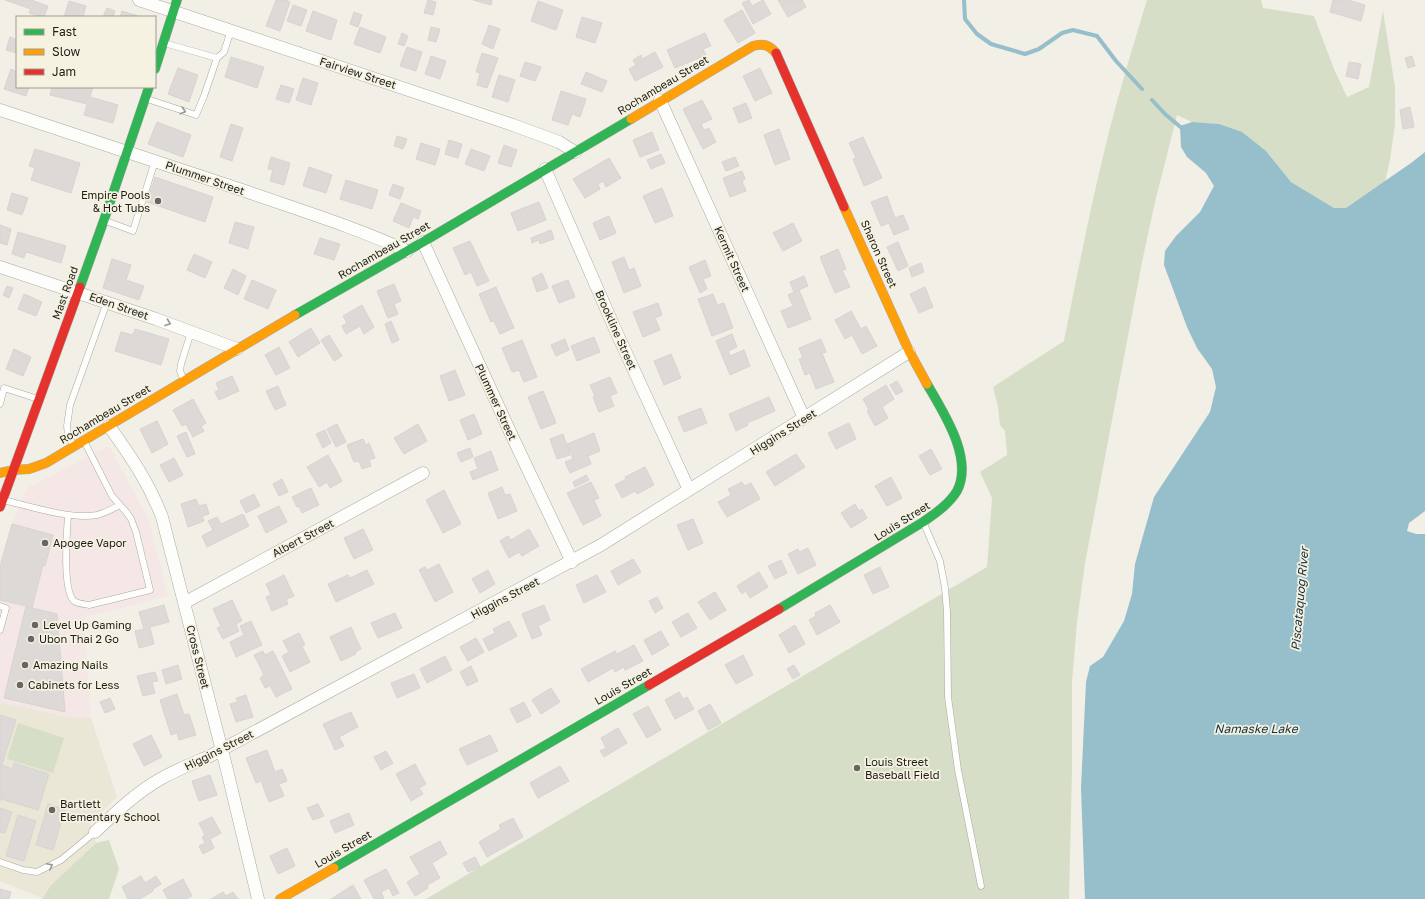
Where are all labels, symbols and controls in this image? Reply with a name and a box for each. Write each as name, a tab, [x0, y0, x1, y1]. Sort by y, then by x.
legend	[16, 16, 156, 88]
text: Fast	[52, 24, 77, 39]
text: Slow	[52, 44, 80, 59]
street label: Rochambeau Street	[615, 52, 711, 117]
street label: Fairview Street	[318, 54, 398, 91]
text: Jam	[52, 64, 76, 79]
one-way arrow	[179, 106, 186, 114]
street label: Plummer Street	[164, 158, 246, 197]
place label: Empire Pools & Hot Tubs	[81, 188, 150, 214]
marker: Empire Pools & Hot Tubs	[153, 196, 163, 206]
street label: Rochambeau Street	[335, 218, 432, 281]
street label: Sharon Street	[859, 218, 900, 290]
street label: Kermit Street	[712, 224, 753, 294]
street label: Mast Road	[49, 264, 80, 321]
street label: Brookline Street	[593, 288, 640, 372]
street label: Eden Street	[88, 289, 151, 322]
one-way arrow	[164, 318, 171, 327]
street label: Plummer Street	[473, 362, 520, 442]
street label: Rochambeau Street	[57, 381, 153, 446]
street label: Higgins Street	[747, 406, 818, 457]
street label: Louis Street	[871, 498, 932, 543]
street label: Albert Street	[270, 516, 336, 559]
place label: Apogee Vapor	[53, 536, 127, 549]
marker: Apogee Vapor	[40, 538, 50, 548]
water label: Piscataquog River	[1288, 544, 1312, 651]
street label: Higgins Street	[468, 574, 541, 621]
place label: Level Up Gaming	[43, 618, 132, 631]
marker: Level Up Gaming	[30, 620, 40, 630]
street label: Cross Street	[184, 624, 213, 690]
place label: Ubon Thai 2 Go	[39, 632, 119, 645]
marker: Ubon Thai 2 Go	[26, 634, 36, 644]
place label: Amazing Nails	[33, 658, 108, 671]
marker: Amazing Nails	[20, 660, 30, 670]
street label: Louis Street	[592, 664, 654, 707]
place label: Cabinets for Less	[28, 678, 119, 691]
marker: Cabinets for Less	[15, 680, 25, 690]
water label: Namaske Lake	[1214, 721, 1299, 736]
street label: Higgins Street	[182, 727, 255, 773]
place label: Louis Street Baseball Field	[865, 755, 940, 781]
marker: Louis Street Baseball Field	[852, 763, 862, 773]
place label: Bartlett Elementary School	[60, 797, 160, 823]
marker: Bartlett Elementary School	[47, 805, 57, 815]
street label: Louis Street	[312, 827, 374, 870]
one-way arrow	[46, 863, 53, 871]

